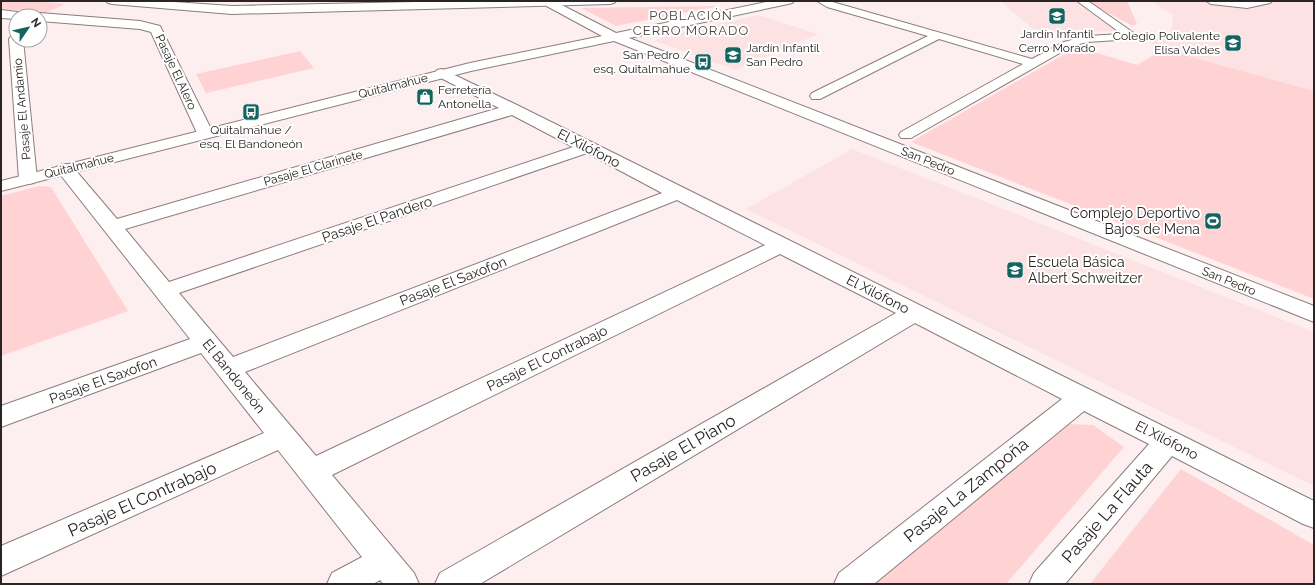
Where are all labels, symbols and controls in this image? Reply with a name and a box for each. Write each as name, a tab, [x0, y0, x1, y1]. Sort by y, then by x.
school or university icon: Jardín Infantil Cerro Morado	[1047, 6, 1067, 26]
north arrow	[8, 8, 48, 48]
district label: POBLACIÓN CERRO MORADO	[633, 8, 749, 38]
text: N	[28, 16, 44, 30]
place label: Jardín Infantil Cerro Morado	[1019, 27, 1095, 55]
place label: Colegio Polivalente Elisa Valdes	[1113, 29, 1220, 57]
street label: Pasaje El Alero	[152, 32, 200, 112]
school or university icon: Colegio Polivalente Elisa Valdes	[1223, 33, 1243, 53]
place label: Jardín Infantil San Pedro	[746, 41, 820, 69]
school or university icon: Jardín Infantil San Pedro	[723, 45, 743, 65]
place label: San Pedro / esq. Quitalmahue	[593, 48, 690, 76]
bus stop icon: San Pedro / esq. Quitalmahue	[693, 52, 713, 72]
street label: Pasaje El Andamio	[11, 58, 33, 160]
street label: Quitalmahue	[357, 71, 429, 101]
place label: Ferretería Antonella	[438, 83, 491, 111]
shop icon: Ferretería Antonella	[415, 87, 435, 107]
bus stop icon: Quitalmahue / esq. El Bandoneón	[241, 102, 261, 122]
place label: Quitalmahue / esq. El Bandoneón	[199, 123, 303, 151]
street label: El Xilófono	[555, 125, 623, 171]
street label: San Pedro	[899, 144, 957, 178]
street label: Pasaje El Clarinete	[262, 147, 364, 189]
street label: Quitalmahue	[43, 151, 115, 181]
street label: Pasaje El Pandero	[320, 193, 434, 245]
place label: Complejo Deportivo Bajos de Mena	[1070, 205, 1200, 237]
sports icon: Complejo Deportivo Bajos de Mena	[1203, 211, 1223, 231]
street label: Pasaje El Saxofon	[397, 253, 509, 309]
place label: Escuela Básica Albert Schweitzer	[1028, 254, 1143, 286]
school or university icon: Escuela Básica Albert Schweitzer	[1005, 260, 1025, 280]
street label: San Pedro	[1200, 264, 1258, 298]
street label: El Xilófono	[844, 271, 912, 317]
street label: Pasaje El Contrabajo	[484, 322, 610, 394]
street label: El Bandoneón	[199, 336, 269, 416]
street label: Pasaje El Saxofon	[47, 353, 159, 407]
street label: Pasaje El Piano	[627, 410, 739, 486]
street label: El Xilófono	[1133, 417, 1201, 463]
street label: Pasaje La Zampoña	[900, 434, 1032, 546]
street label: Pasaje El Contrabajo	[65, 457, 219, 541]
street label: Pasaje La Flauta	[1058, 457, 1156, 567]

